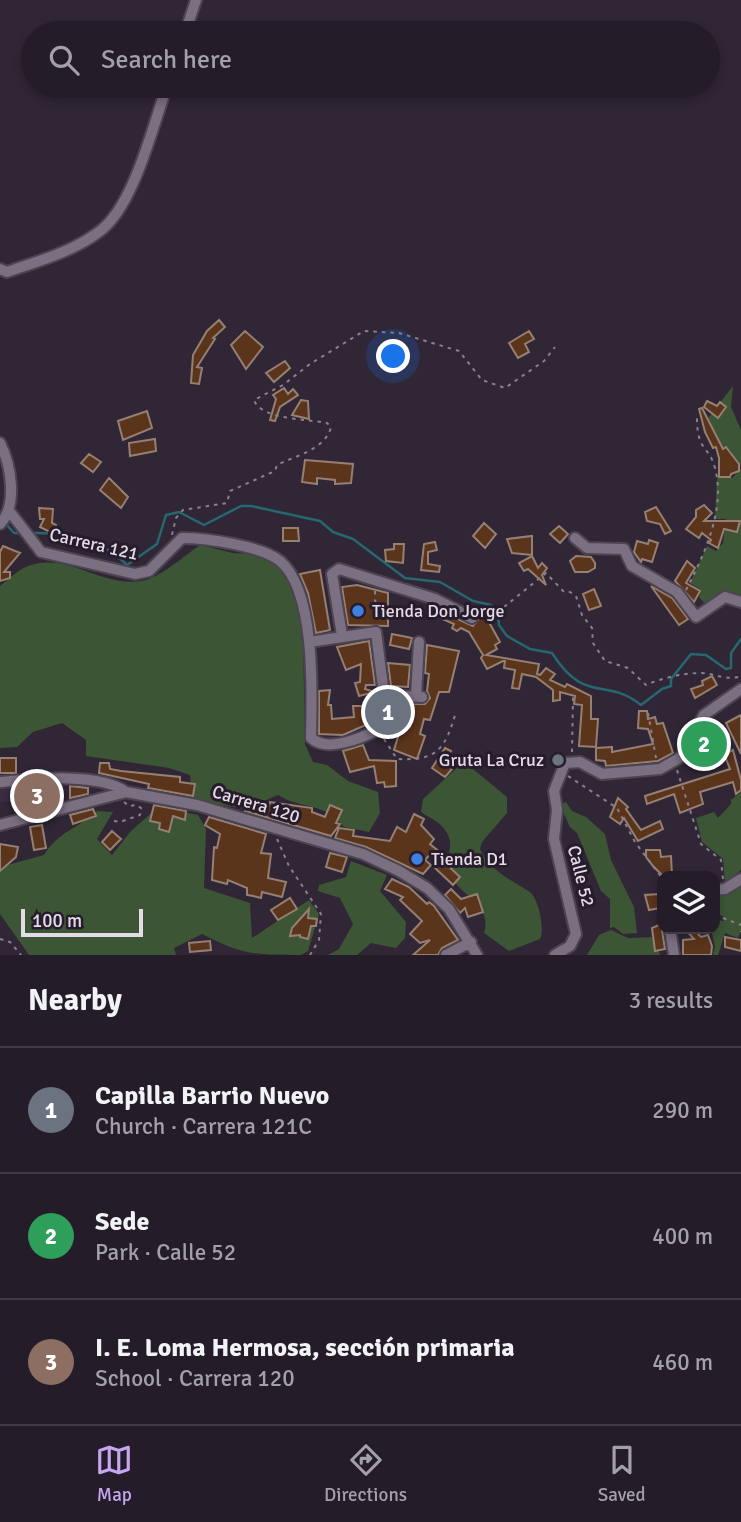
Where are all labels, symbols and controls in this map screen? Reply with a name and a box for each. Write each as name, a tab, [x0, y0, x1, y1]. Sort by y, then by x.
search box	[21, 21, 720, 98]
icon: search	[45, 41, 83, 79]
text: Search here	[101, 44, 232, 76]
your location	[376, 339, 410, 373]
street label: Carrera 121	[47, 523, 141, 565]
place label: Tienda Don Jorge	[372, 600, 504, 622]
marker: Tienda Don Jorge	[350, 603, 366, 619]
pin: 1	[365, 686, 411, 738]
pin: 2	[681, 718, 727, 770]
place label: Gruta La Cruz	[439, 749, 544, 771]
marker: Gruta La Cruz	[550, 752, 566, 768]
pin: 3	[14, 770, 60, 822]
street label: Carrera 120	[209, 780, 303, 828]
street label: Calle 52	[563, 843, 599, 909]
place label: Tienda D1	[431, 848, 508, 870]
marker: Tienda D1	[409, 851, 425, 867]
map controls	[657, 871, 720, 934]
button: layers	[657, 871, 720, 934]
scale bar	[21, 906, 144, 938]
text: 100 m	[32, 909, 82, 933]
text: Nearby	[28, 982, 122, 1019]
text: 3 results	[629, 986, 713, 1015]
text: Capilla Barrio Nuevo	[95, 1080, 329, 1112]
text: 1	[45, 1096, 57, 1125]
text: 290 m	[652, 1096, 713, 1125]
text: Church · Carrera 121C	[95, 1112, 312, 1141]
text: Sede	[95, 1206, 149, 1238]
text: 2	[45, 1222, 57, 1251]
text: 400 m	[652, 1222, 713, 1251]
text: Park · Calle 52	[95, 1238, 236, 1267]
text: I. E. Loma Hermosa, sección primaria	[95, 1332, 515, 1364]
text: 3	[45, 1348, 57, 1377]
text: 460 m	[652, 1348, 713, 1377]
text: School · Carrera 120	[95, 1364, 295, 1393]
tab: Map	[95, 1441, 133, 1507]
tab: Directions	[324, 1441, 407, 1507]
tab: Saved	[598, 1441, 646, 1507]

